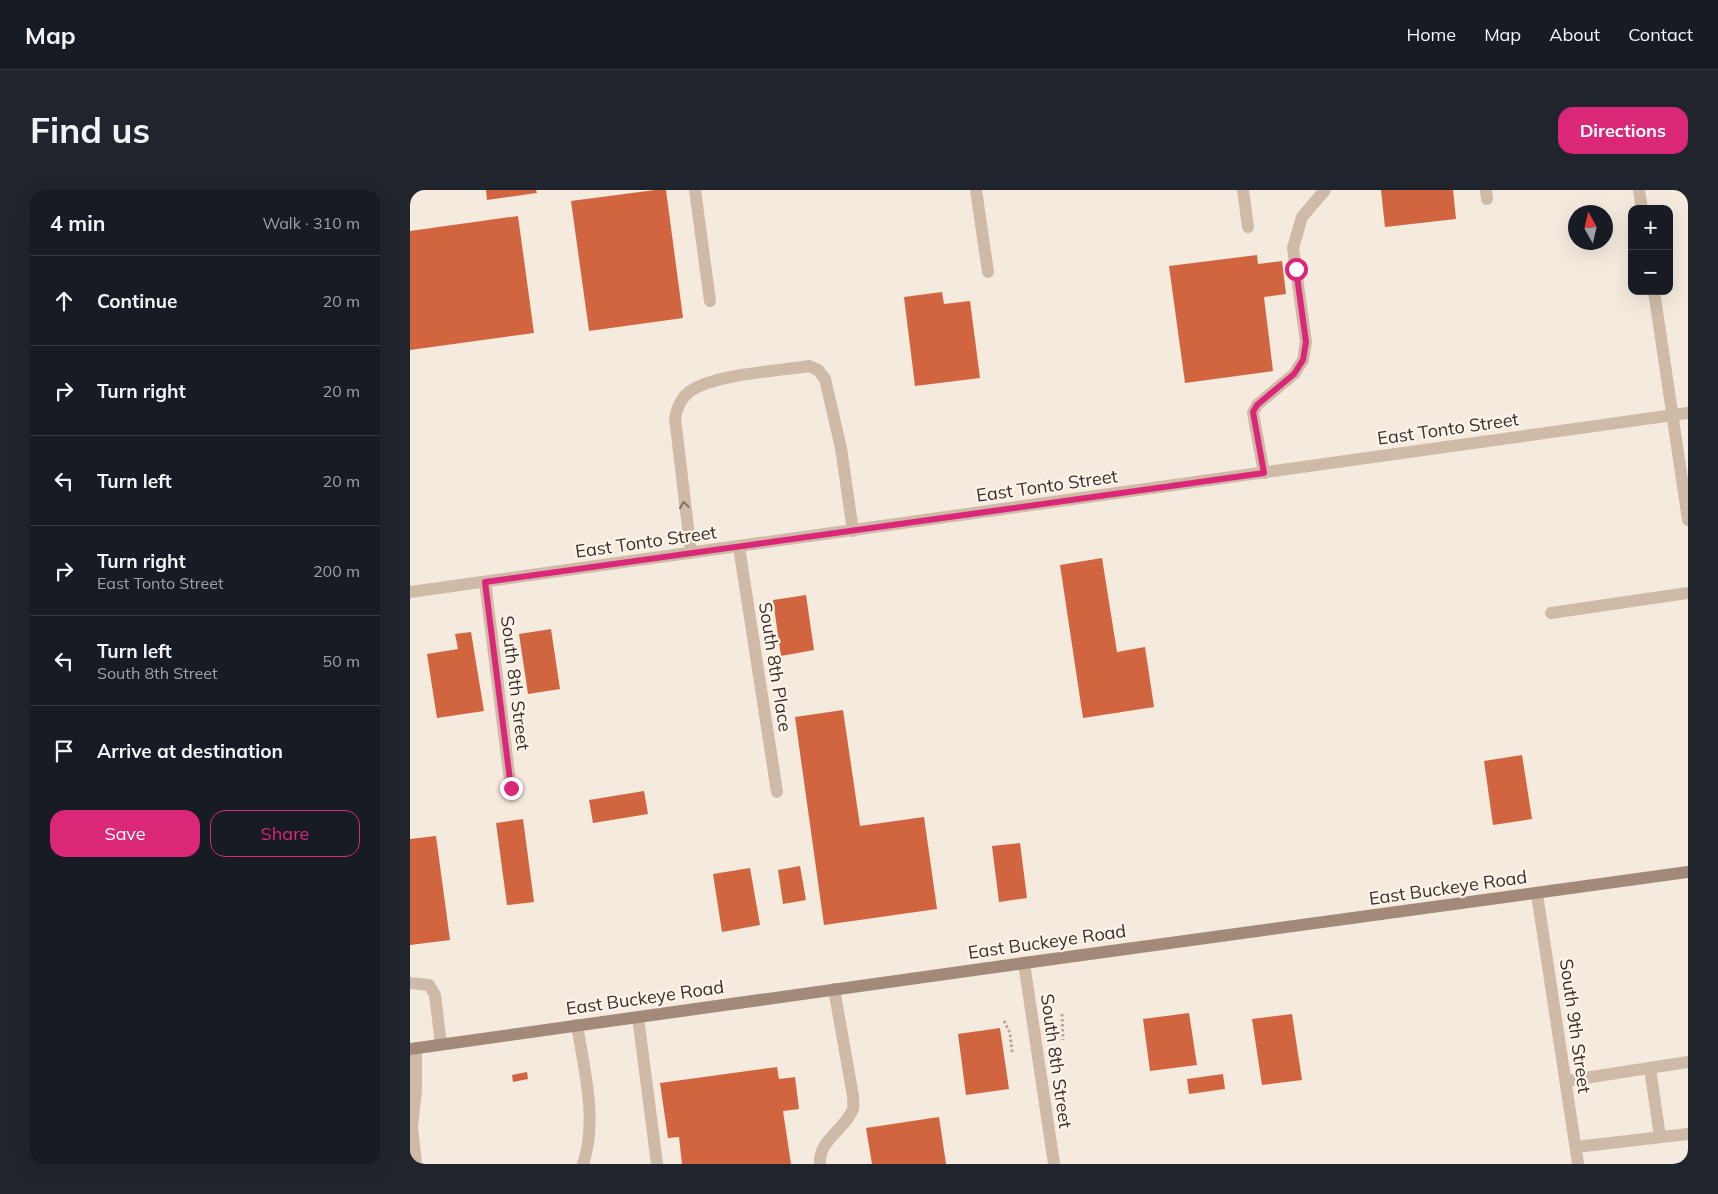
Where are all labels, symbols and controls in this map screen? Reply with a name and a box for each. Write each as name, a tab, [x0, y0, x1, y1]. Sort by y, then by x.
text: Map	[25, 20, 76, 50]
text: Home	[1406, 23, 1456, 46]
text: Map	[1484, 23, 1521, 46]
text: About	[1549, 23, 1600, 46]
text: Contact	[1628, 23, 1693, 46]
button: Directions	[1558, 107, 1688, 154]
text: Find us	[30, 108, 150, 152]
north arrow	[1568, 205, 1613, 250]
map controls	[1628, 205, 1673, 295]
button: +	[1628, 205, 1673, 250]
text: 4 min	[50, 210, 105, 236]
text: Walk · 310 m	[262, 213, 360, 233]
button: −	[1628, 250, 1673, 295]
route start	[1285, 258, 1308, 281]
icon: ahead	[50, 287, 78, 315]
text: Continue	[97, 289, 177, 313]
text: 20 m	[323, 291, 360, 311]
icon: right	[50, 377, 78, 405]
text: Turn right	[97, 379, 186, 403]
text: 20 m	[323, 381, 360, 401]
street label: East Tonto Street	[1376, 407, 1520, 450]
street label: East Tonto Street	[975, 464, 1119, 507]
icon: left	[50, 467, 78, 495]
text: Turn left	[97, 469, 172, 493]
text: 20 m	[323, 471, 360, 491]
one-way arrow	[679, 501, 690, 509]
street label: East Tonto Street	[574, 520, 718, 563]
text: Turn right	[97, 549, 186, 573]
icon: right	[50, 557, 78, 585]
text: 200 m	[313, 561, 360, 581]
text: East Tonto Street	[97, 573, 224, 593]
street label: South 8th Place	[754, 600, 797, 733]
street label: South 8th Street	[496, 614, 535, 752]
text: Turn left	[97, 639, 172, 663]
icon: left	[50, 647, 78, 675]
text: 50 m	[323, 651, 360, 671]
text: South 8th Street	[97, 663, 218, 683]
icon: arrive	[50, 737, 78, 765]
text: Arrive at destination	[97, 739, 283, 763]
route end	[500, 777, 523, 800]
button: Save	[50, 810, 200, 857]
button: Share	[210, 810, 360, 857]
street label: East Buckeye Road	[1367, 865, 1528, 910]
street label: East Buckeye Road	[966, 919, 1127, 964]
street label: South 9th Street	[1555, 957, 1596, 1095]
street label: East Buckeye Road	[564, 975, 725, 1020]
street label: South 8th Street	[1036, 992, 1077, 1130]

